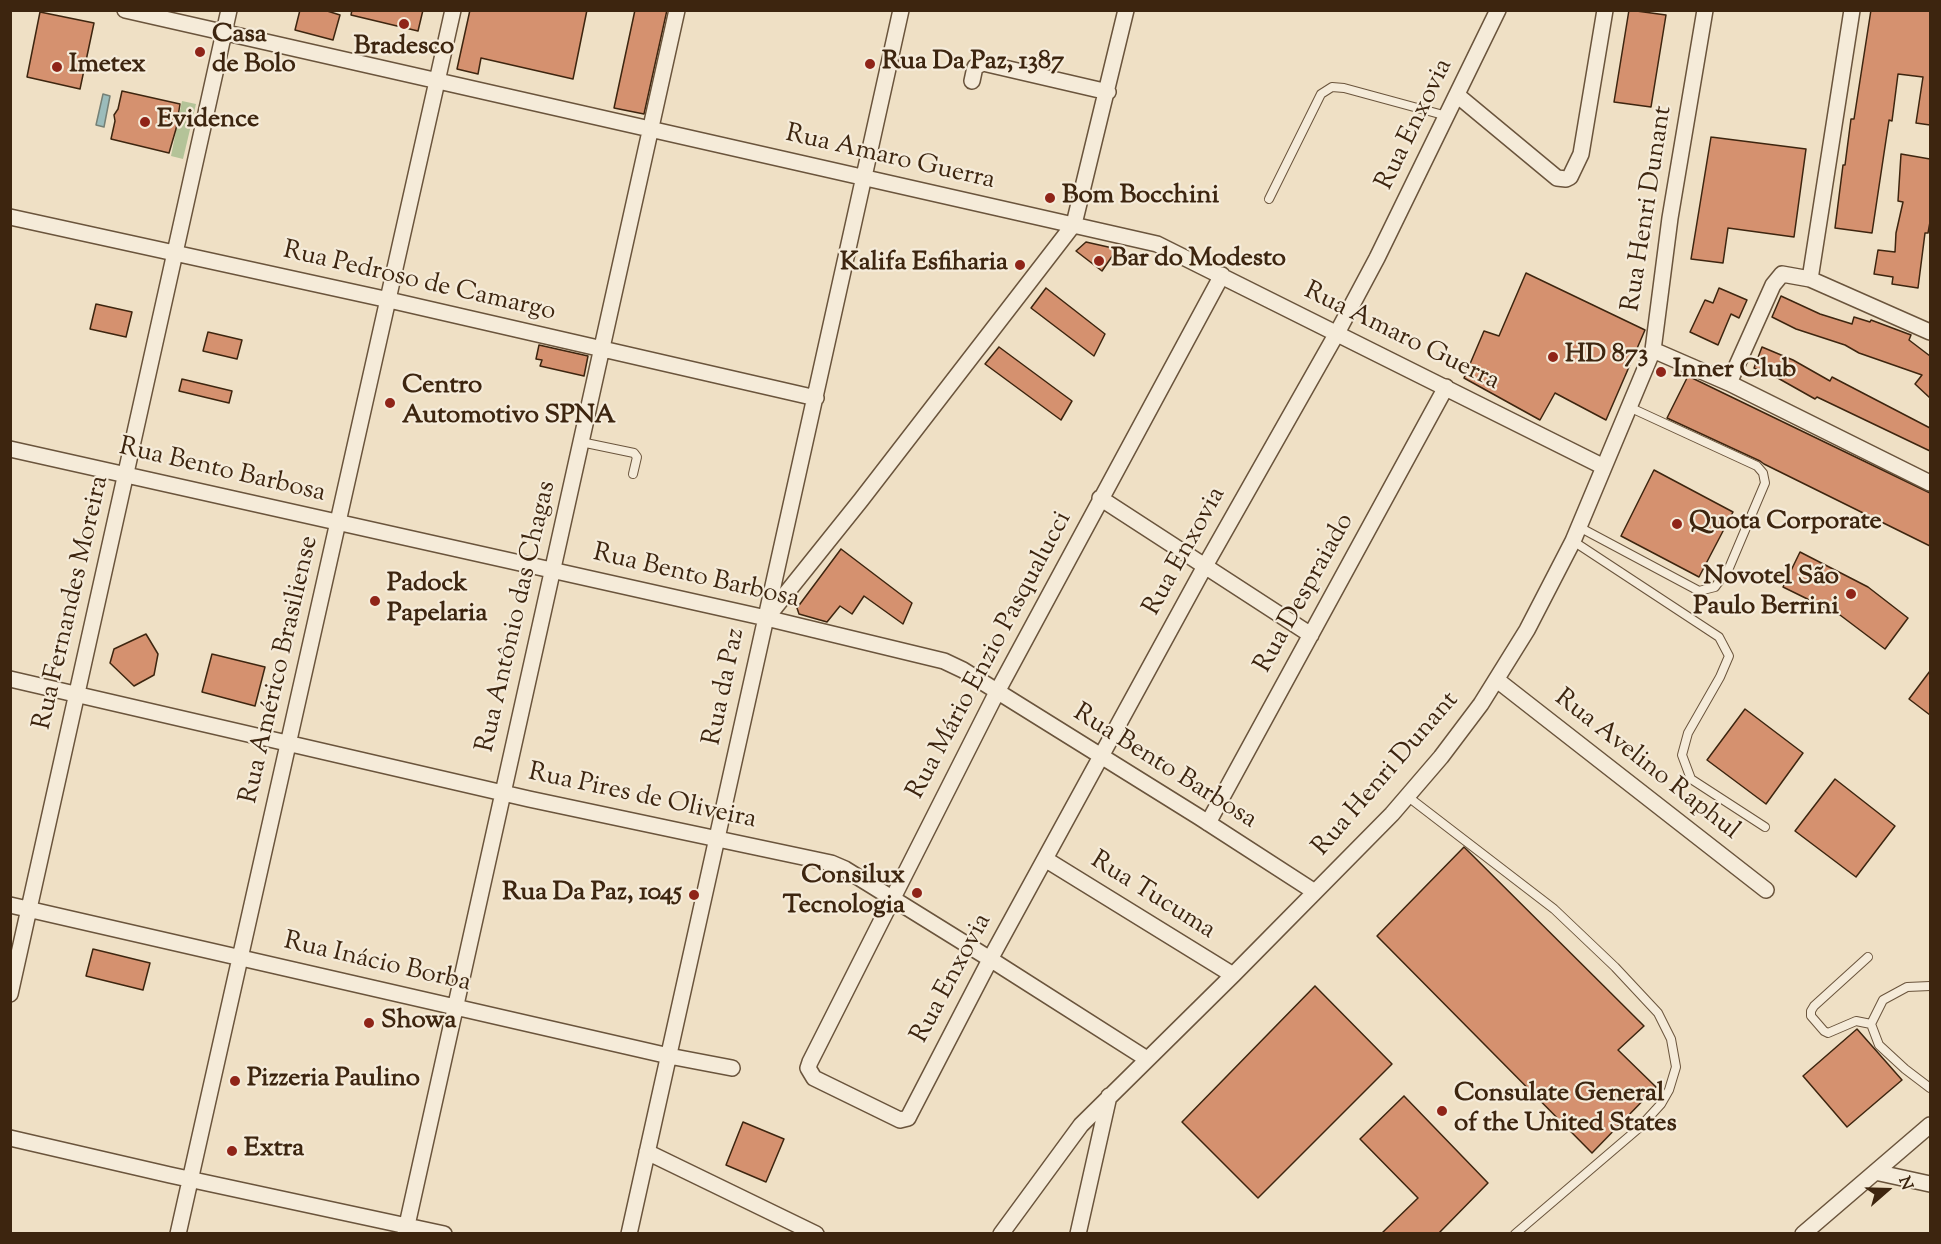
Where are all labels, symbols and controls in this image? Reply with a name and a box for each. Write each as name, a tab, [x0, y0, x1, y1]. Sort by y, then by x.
marker: Bradesco	[397, 17, 411, 31]
place label: Casa de Bolo	[212, 21, 296, 82]
place label: Bradesco	[354, 33, 454, 65]
marker: Casa de Bolo	[193, 45, 207, 59]
place label: Rua Da Paz, 1387	[882, 48, 1064, 80]
place label: Imetex	[69, 51, 146, 83]
street label: Rua Enxovia	[1371, 54, 1461, 196]
marker: Rua Da Paz, 1387	[863, 57, 877, 71]
marker: Imetex	[50, 60, 64, 74]
street label: Rua Henri Dunant	[1617, 104, 1681, 314]
place label: Evidence	[157, 106, 259, 138]
marker: Evidence	[138, 115, 152, 129]
street label: Rua Amaro Guerra	[782, 120, 998, 198]
place label: Bom Bocchini	[1062, 182, 1219, 214]
marker: Bom Bocchini	[1043, 191, 1057, 205]
street label: Rua Pedroso de Camargo	[280, 236, 558, 330]
place label: Bar do Modesto	[1111, 245, 1286, 277]
place label: Kalifa Esfiharia	[840, 249, 1008, 281]
marker: Bar do Modesto	[1092, 254, 1106, 268]
marker: Kalifa Esfiharia	[1013, 258, 1027, 272]
street label: Rua Amaro Guerra	[1298, 277, 1504, 399]
place label: HD 873	[1565, 341, 1648, 373]
marker: HD 873	[1546, 350, 1560, 364]
place label: Inner Club	[1673, 356, 1796, 388]
marker: Inner Club	[1654, 365, 1668, 379]
place label: Centro Automotivo SPNA	[402, 372, 616, 434]
marker: Centro Automotivo SPNA	[383, 396, 397, 410]
street label: Rua Bento Barbosa	[116, 433, 328, 511]
street label: Rua Fernandes Moreira	[29, 473, 117, 733]
street label: Rua Antônio das Chagas	[472, 478, 564, 756]
street label: Rua Enxovia	[1138, 482, 1234, 622]
street label: Rua Mário Enzio Pasqualucci	[902, 507, 1080, 805]
place label: Quota Corporate	[1689, 508, 1882, 540]
street label: Rua Despraiado	[1249, 509, 1363, 679]
marker: Quota Corporate	[1670, 517, 1684, 531]
street label: Rua Américo Brasiliense	[235, 533, 327, 807]
street label: Rua Bento Barbosa	[590, 539, 802, 617]
place label: Novotel São Paulo Berrini	[1693, 563, 1839, 624]
place label: Padock Papelaria	[387, 570, 487, 632]
marker: Novotel São Paulo Berrini	[1844, 587, 1858, 601]
marker: Padock Papelaria	[368, 594, 382, 608]
street label: Rua da Paz	[698, 626, 754, 748]
street label: Rua Avelino Raphul	[1547, 684, 1745, 848]
street label: Rua Henri Dunant	[1307, 686, 1467, 864]
street label: Rua Bento Barbosa	[1066, 699, 1262, 837]
street label: Rua Pires de Oliveira	[525, 759, 759, 837]
street label: Rua Tucuma	[1084, 846, 1220, 948]
place label: Consilux Tecnologia	[783, 862, 905, 924]
place label: Rua Da Paz, 1045	[502, 879, 682, 911]
marker: Consilux Tecnologia	[910, 886, 924, 900]
marker: Rua Da Paz, 1045	[687, 888, 701, 902]
street label: Rua Enxovia	[906, 909, 1000, 1049]
street label: Rua Inácio Borba	[280, 927, 474, 1001]
place label: Showa	[381, 1007, 456, 1039]
marker: Showa	[362, 1016, 376, 1030]
place label: Pizzeria Paulino	[247, 1065, 420, 1097]
marker: Pizzeria Paulino	[228, 1074, 242, 1088]
place label: Consulate General of the United States	[1454, 1080, 1677, 1142]
marker: Consulate General of the United States	[1435, 1104, 1449, 1118]
place label: Extra	[244, 1135, 304, 1167]
marker: Extra	[225, 1144, 239, 1158]
north arrow	[1857, 1160, 1917, 1220]
text: N	[1891, 1174, 1917, 1194]

